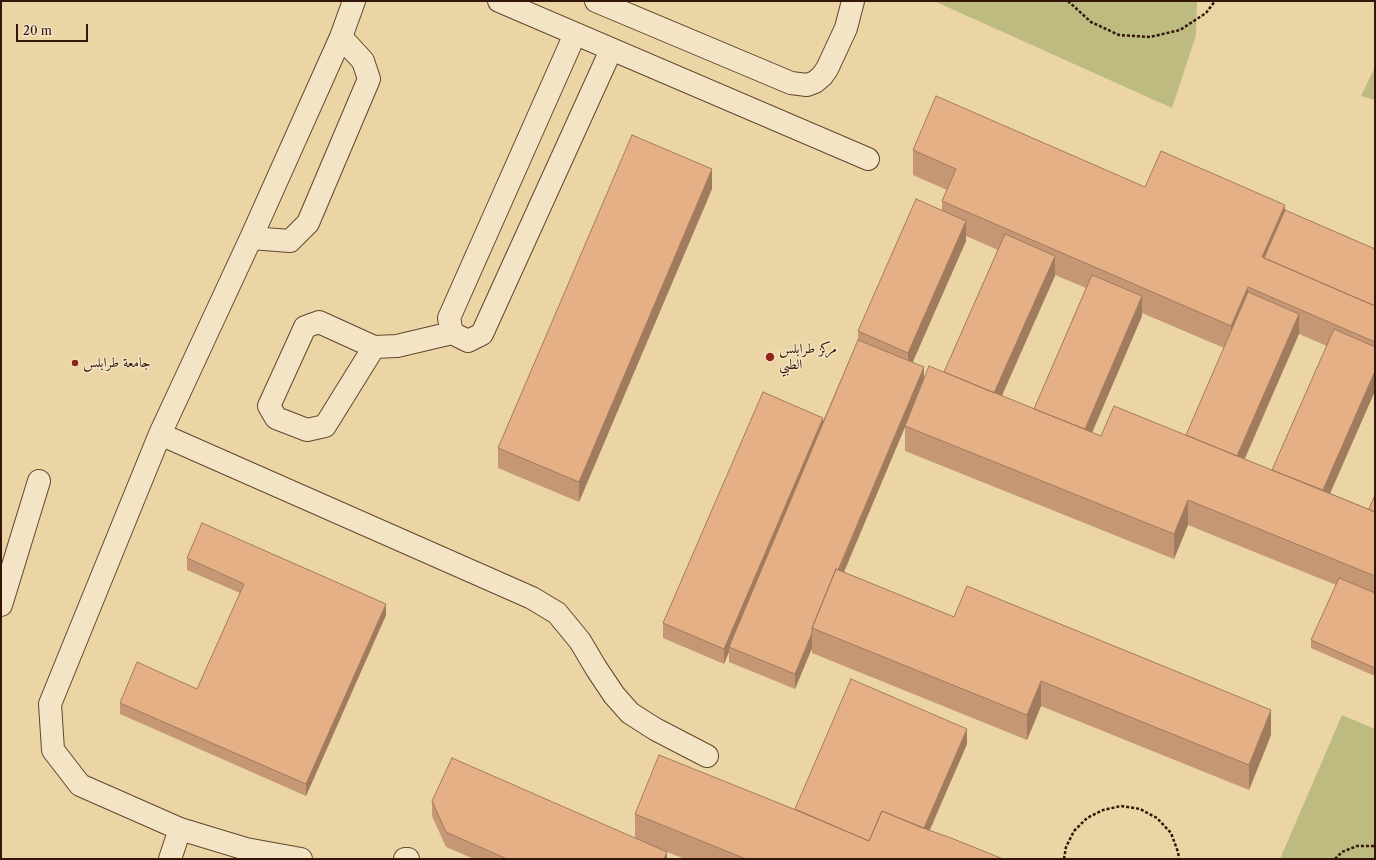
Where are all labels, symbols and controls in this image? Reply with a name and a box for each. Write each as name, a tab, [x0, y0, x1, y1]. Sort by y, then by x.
scale bar	[18, 16, 90, 42]
text: 20 m	[23, 23, 52, 38]
place label: مركز طرابلس الطبي	[779, 341, 837, 374]
marker: مركز طرابلس الطبي	[764, 351, 776, 363]
place label: جامعة طرابلس	[83, 355, 151, 371]
marker: جامعة طرابلس	[70, 358, 80, 368]

